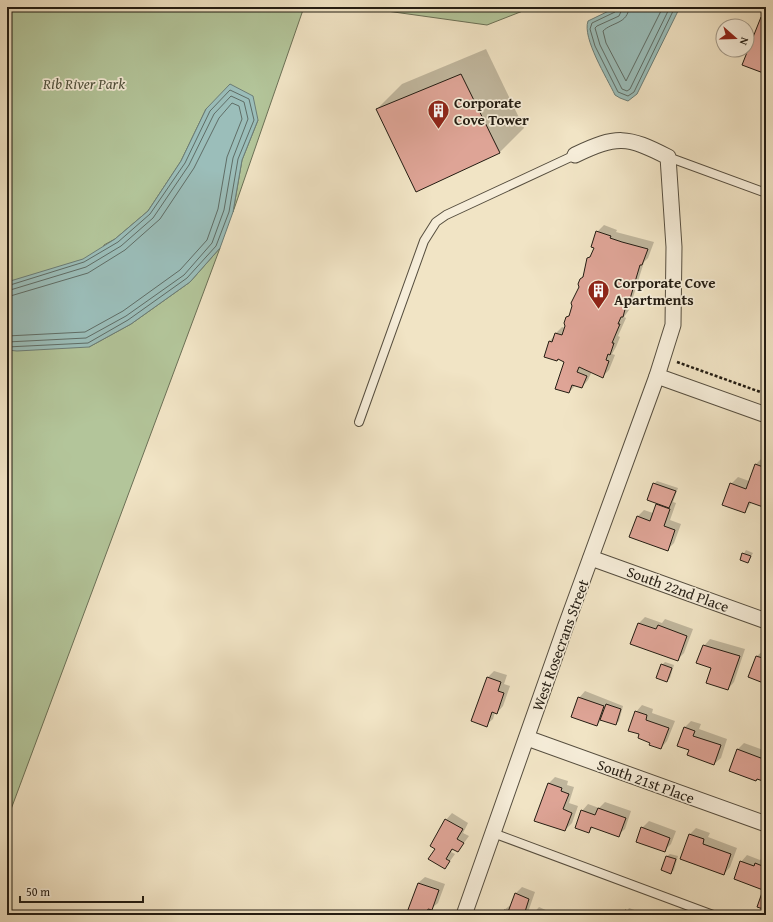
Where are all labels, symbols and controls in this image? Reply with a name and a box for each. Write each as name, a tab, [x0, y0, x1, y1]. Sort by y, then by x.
north arrow	[715, 18, 755, 58]
text: N	[735, 35, 753, 48]
park label: Rib River Park	[42, 73, 125, 94]
place label: Corporate Cove Tower	[454, 92, 529, 130]
building icon: Corporate Cove Tower	[425, 98, 451, 131]
place label: Corporate Cove Apartments	[614, 272, 716, 310]
building icon: Corporate Cove Apartments	[585, 278, 611, 311]
street label: South 22nd Place	[624, 561, 732, 617]
street label: West Rosecrans Street	[526, 576, 594, 714]
street label: South 21st Place	[594, 754, 698, 808]
scale bar	[20, 878, 143, 904]
text: 50 m	[26, 883, 50, 900]

